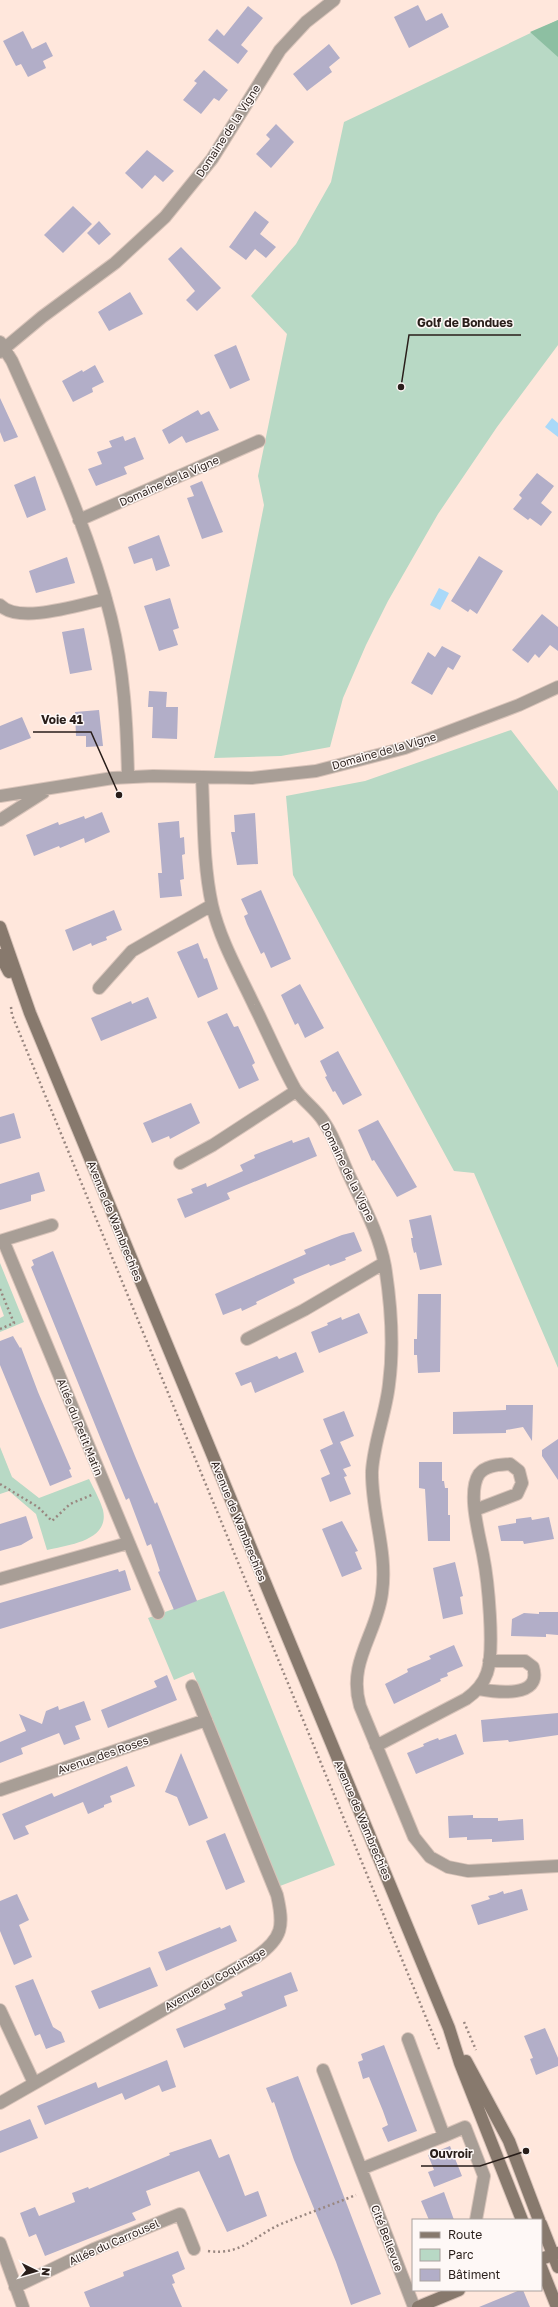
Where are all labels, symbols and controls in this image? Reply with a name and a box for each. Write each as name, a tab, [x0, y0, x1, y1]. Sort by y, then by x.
street label: Domaine de la Vigne	[193, 82, 262, 179]
callout: Golf de Bondues	[409, 311, 521, 335]
text: Golf de Bondues	[417, 315, 513, 330]
street label: Domaine de la Vigne	[117, 453, 221, 508]
callout: Voie 41	[33, 708, 91, 732]
text: Voie 41	[41, 712, 83, 727]
street label: Domaine de la Vigne	[330, 729, 437, 772]
street label: Domaine de la Vigne	[319, 1121, 378, 1223]
street label: Avenue de Wambrechies	[85, 1159, 146, 1283]
street label: Allée du Petit Matin	[55, 1376, 106, 1477]
street label: Avenue de Wambrechies	[209, 1459, 270, 1583]
street label: Avenue des Roses	[56, 1733, 150, 1776]
street label: Avenue de Wambrechies	[332, 1758, 395, 1882]
street label: Avenue du Coquinage	[162, 1944, 268, 2013]
callout: Ouvroir	[421, 2142, 480, 2166]
text: Ouvroir	[429, 2146, 473, 2161]
street label: Cité Bellevue	[369, 2203, 406, 2273]
street label: Allée du Carrousel	[67, 2216, 161, 2267]
legend	[412, 2219, 542, 2291]
text: Route	[448, 2227, 482, 2242]
text: Parc	[448, 2247, 474, 2262]
north arrow	[16, 2251, 56, 2291]
text: N	[40, 2267, 53, 2277]
text: Bâtiment	[448, 2267, 501, 2282]

